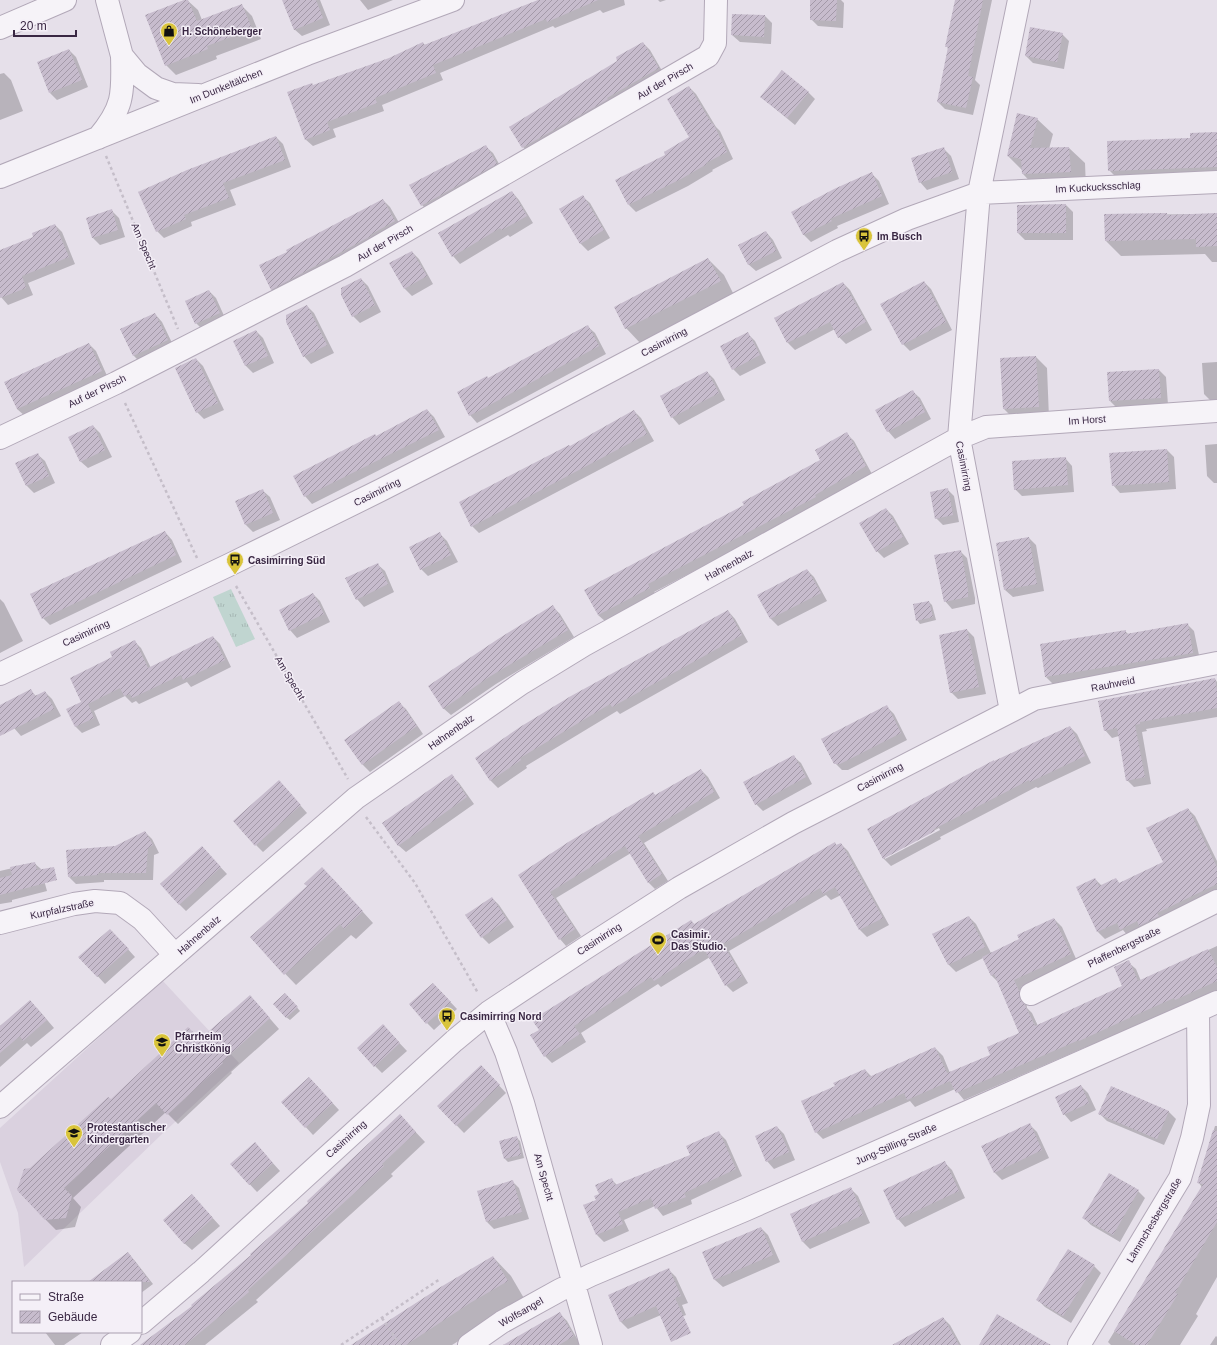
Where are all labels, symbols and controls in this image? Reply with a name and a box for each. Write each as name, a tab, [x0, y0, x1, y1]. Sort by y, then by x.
scale bar	[14, 12, 76, 38]
text: 20 m	[20, 19, 47, 33]
shop icon: H. Schöneberger	[159, 21, 179, 46]
place label: H. Schöneberger	[182, 26, 262, 37]
street label: Auf der Pirsch	[635, 61, 695, 101]
street label: Im Dunkeltälchen	[188, 66, 264, 106]
street label: Im Kuckucksschlag	[1055, 179, 1141, 195]
street label: Am Specht	[129, 221, 159, 271]
street label: Auf der Pirsch	[355, 223, 415, 263]
bus stop icon: Im Busch	[854, 226, 874, 251]
place label: Im Busch	[877, 231, 922, 242]
street label: Casimirring	[639, 325, 689, 359]
street label: Auf der Pirsch	[66, 372, 128, 410]
street label: Im Horst	[1068, 413, 1106, 427]
street label: Casimirring	[954, 440, 974, 492]
street label: Casimirring	[352, 476, 402, 508]
street label: Hahnenbalz	[703, 547, 755, 583]
bus stop icon: Casimirring Süd	[225, 550, 245, 575]
place label: Casimirring Süd	[248, 555, 325, 566]
street label: Casimirring	[61, 617, 111, 649]
street label: Am Specht	[273, 654, 307, 702]
street label: Rauhweid	[1090, 674, 1136, 694]
street label: Hahnenbalz	[426, 712, 476, 752]
street label: Casimirring	[855, 760, 905, 794]
street label: Kurpfalzstraße	[29, 897, 95, 921]
street label: Hahnenbalz	[175, 913, 223, 957]
street label: Casimirring	[575, 921, 623, 957]
street label: Pfaffenbergstraße	[1086, 924, 1163, 969]
place label: Casimir. Das Studio.	[671, 929, 726, 952]
sports icon: Casimir. Das Studio.	[648, 930, 668, 955]
bus stop icon: Casimirring Nord	[437, 1006, 457, 1031]
place label: Casimirring Nord	[460, 1011, 542, 1022]
place label: Pfarrheim Christkönig	[175, 1031, 231, 1054]
school or university icon: Pfarrheim Christkönig	[152, 1032, 172, 1057]
street label: Casimirring	[324, 1118, 368, 1160]
street label: Jung-Stilling-Straße	[854, 1121, 939, 1167]
place label: Protestantischer Kindergarten	[87, 1122, 166, 1145]
school or university icon: Protestantischer Kindergarten	[64, 1123, 84, 1148]
street label: Am Specht	[532, 1152, 556, 1202]
street label: Lämmchesbergstraße	[1124, 1175, 1184, 1265]
legend	[12, 1281, 142, 1333]
text: Straße	[48, 1290, 84, 1304]
street label: Wolfsangel	[497, 1295, 545, 1329]
text: Gebäude	[48, 1310, 98, 1324]

